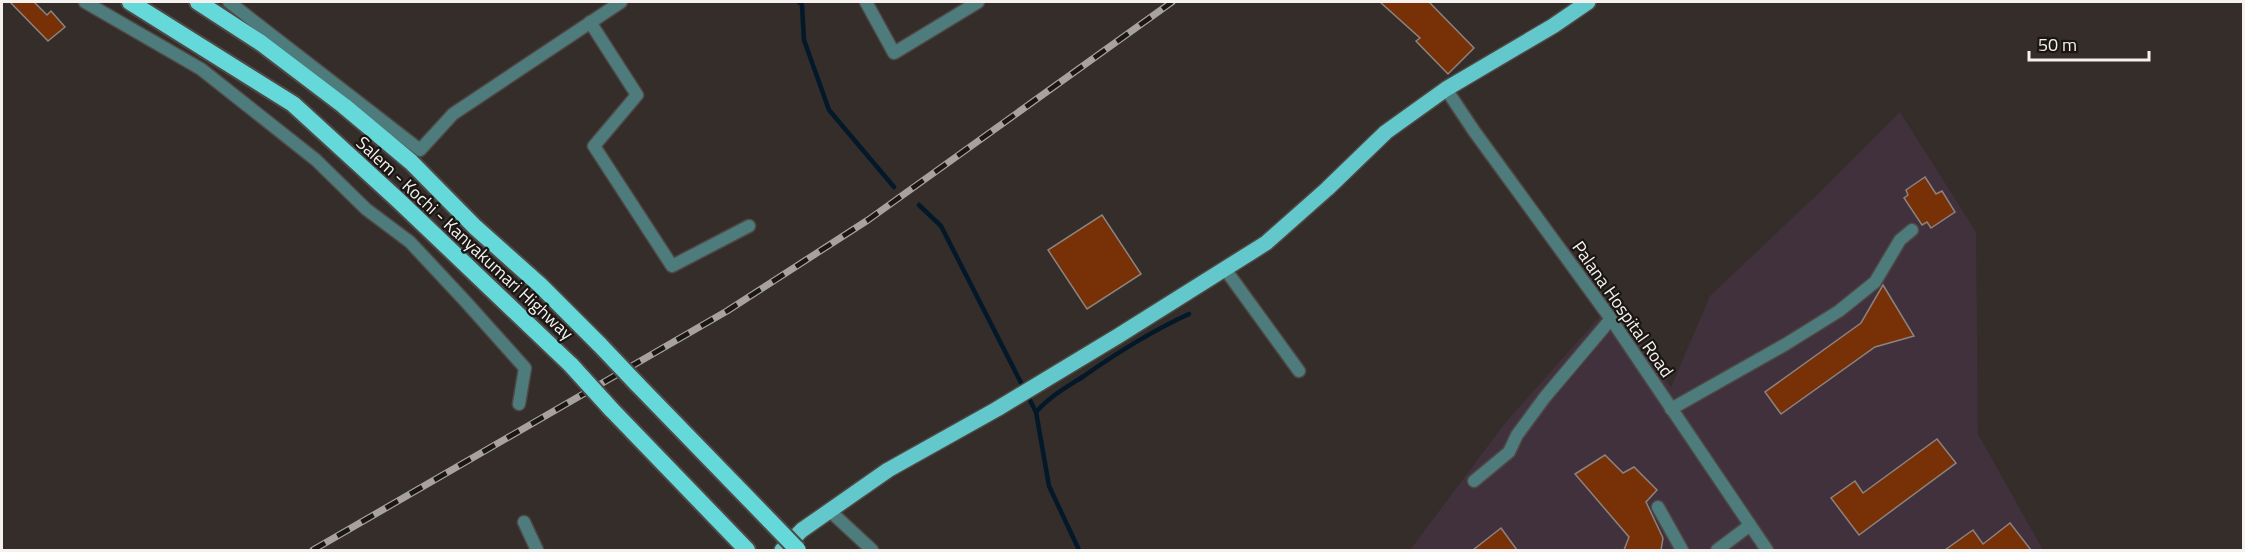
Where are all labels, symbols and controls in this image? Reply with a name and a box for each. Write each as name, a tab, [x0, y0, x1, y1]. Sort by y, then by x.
scale bar	[2029, 24, 2149, 62]
text: 50 m	[2038, 31, 2077, 58]
street label: Salem - Kochi - Kanyakumari Highway	[350, 130, 580, 346]
street label: Palana Hospital Road	[1566, 235, 1680, 383]

